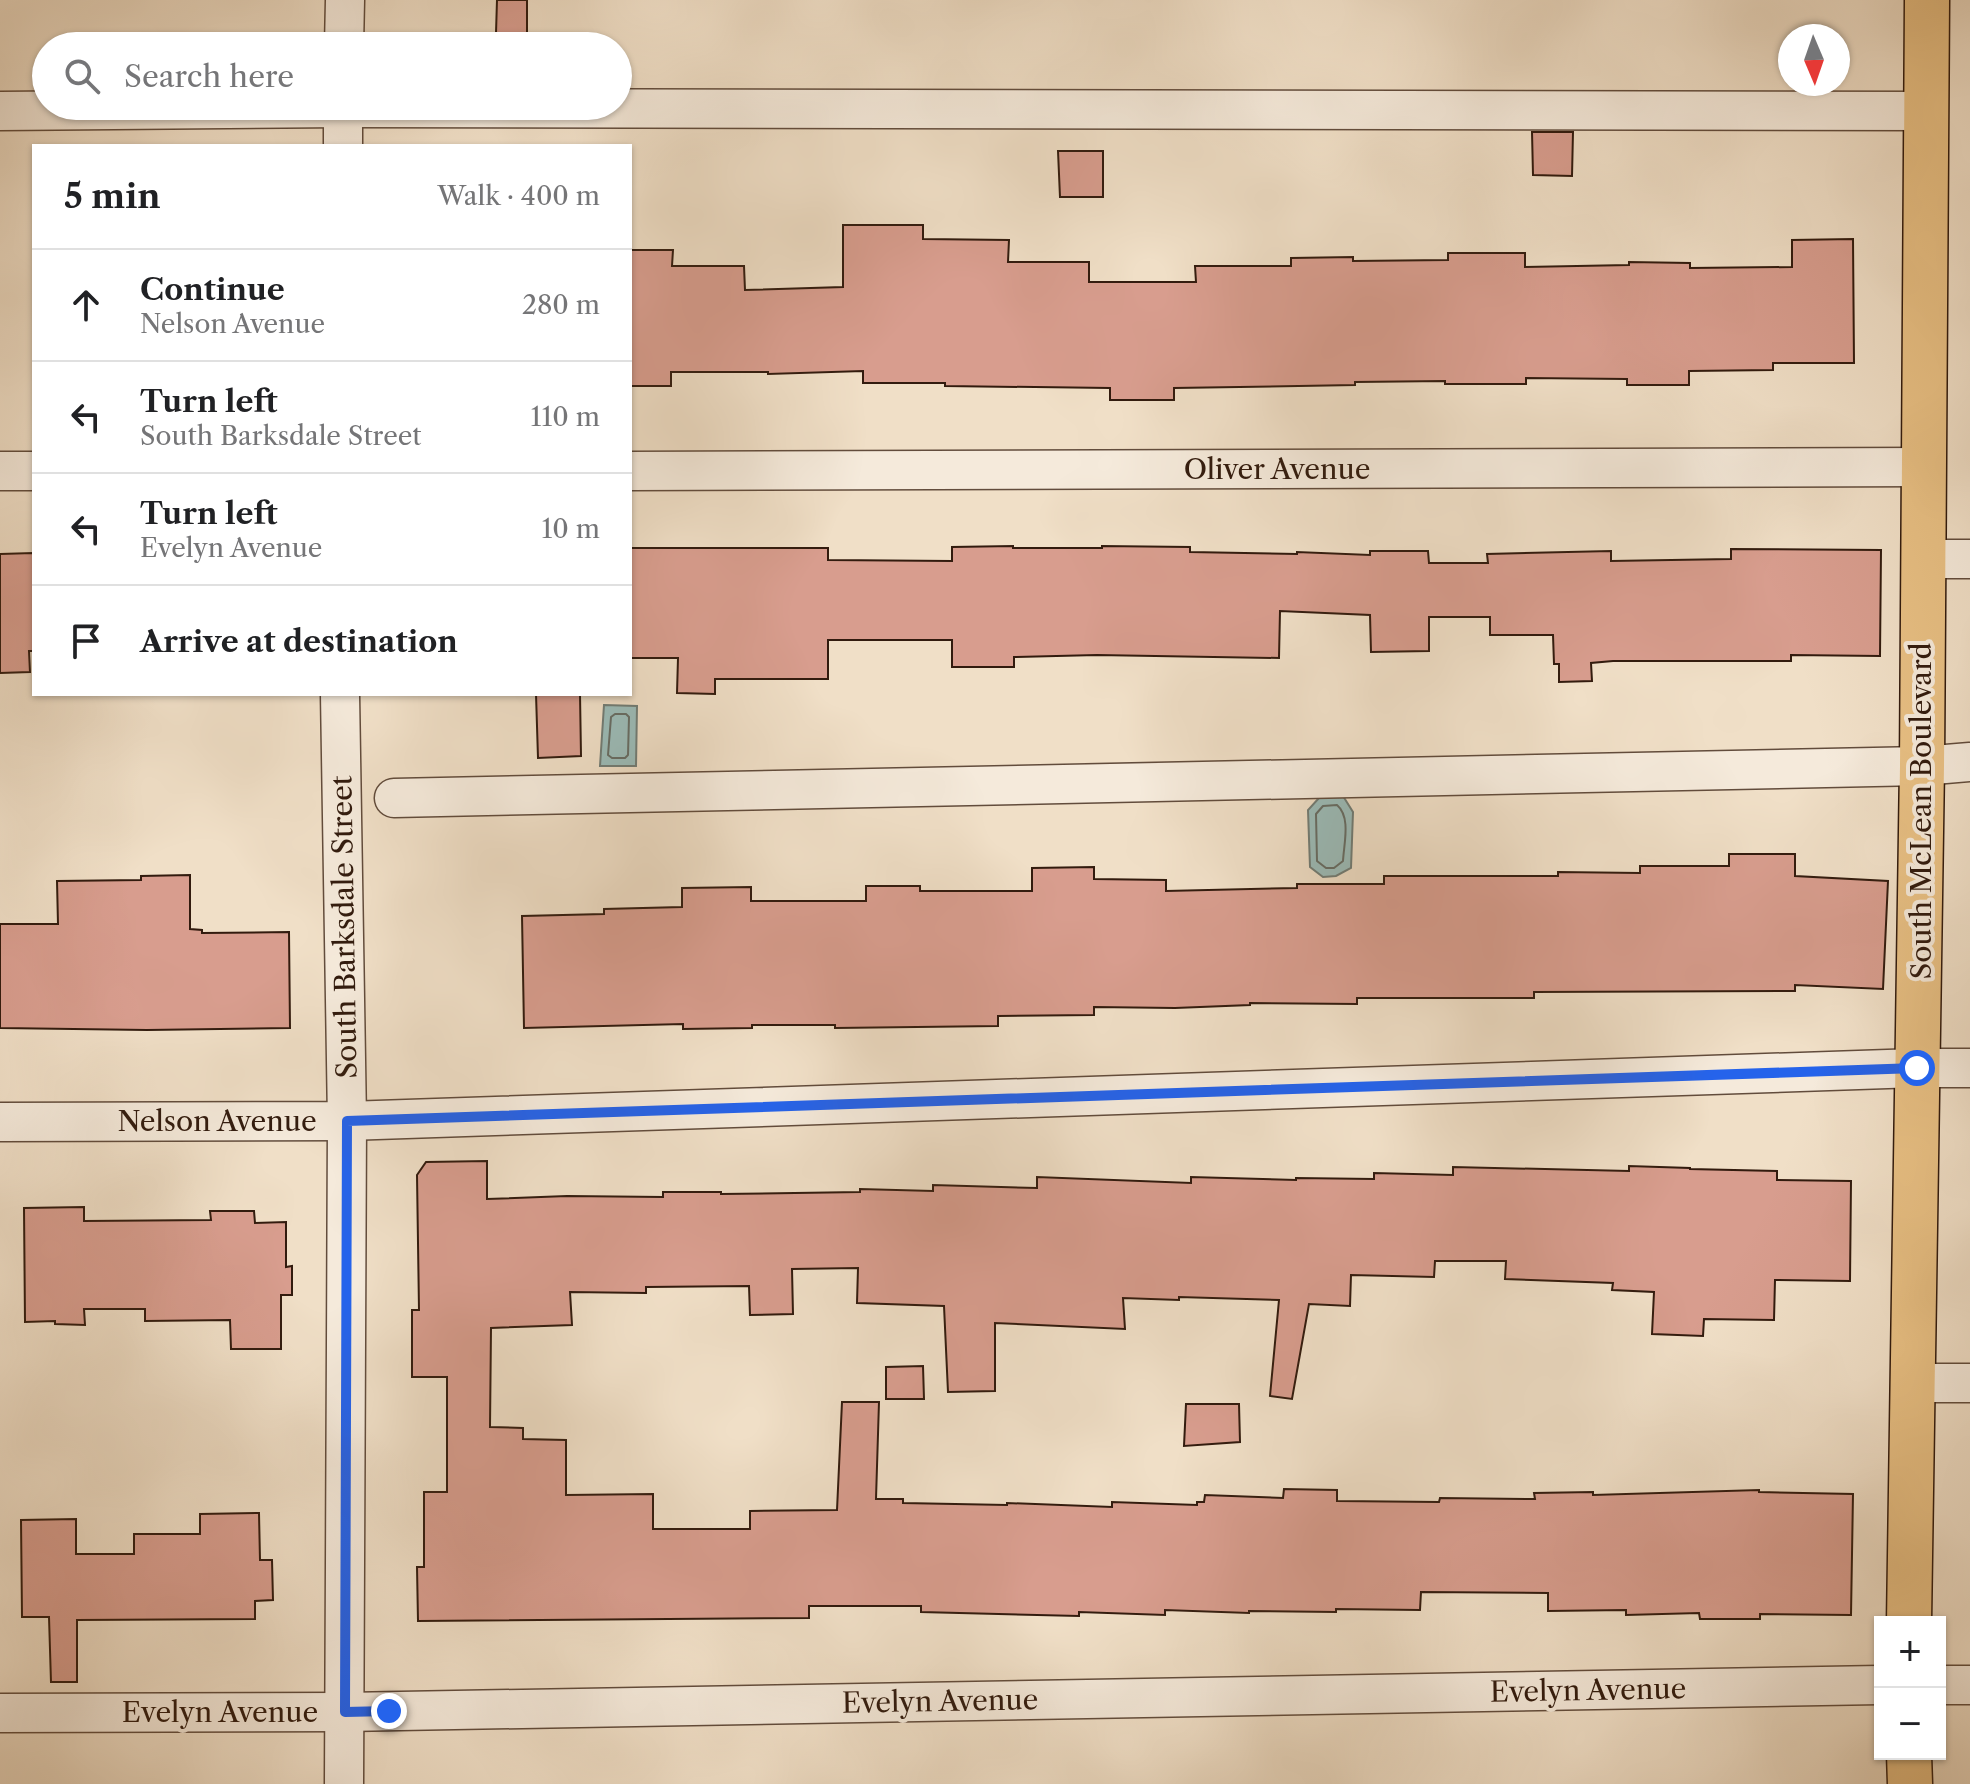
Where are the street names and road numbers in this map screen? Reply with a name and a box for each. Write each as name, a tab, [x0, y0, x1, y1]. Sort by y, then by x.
street label: Oliver Avenue	[1184, 452, 1370, 486]
street label: South McLean Boulevard	[1904, 642, 1938, 980]
street label: South Barksdale Street	[324, 775, 364, 1079]
street label: Nelson Avenue	[117, 1104, 317, 1138]
street label: Evelyn Avenue	[1490, 1671, 1686, 1709]
street label: Evelyn Avenue	[842, 1682, 1038, 1720]
street label: Evelyn Avenue	[122, 1695, 318, 1729]

